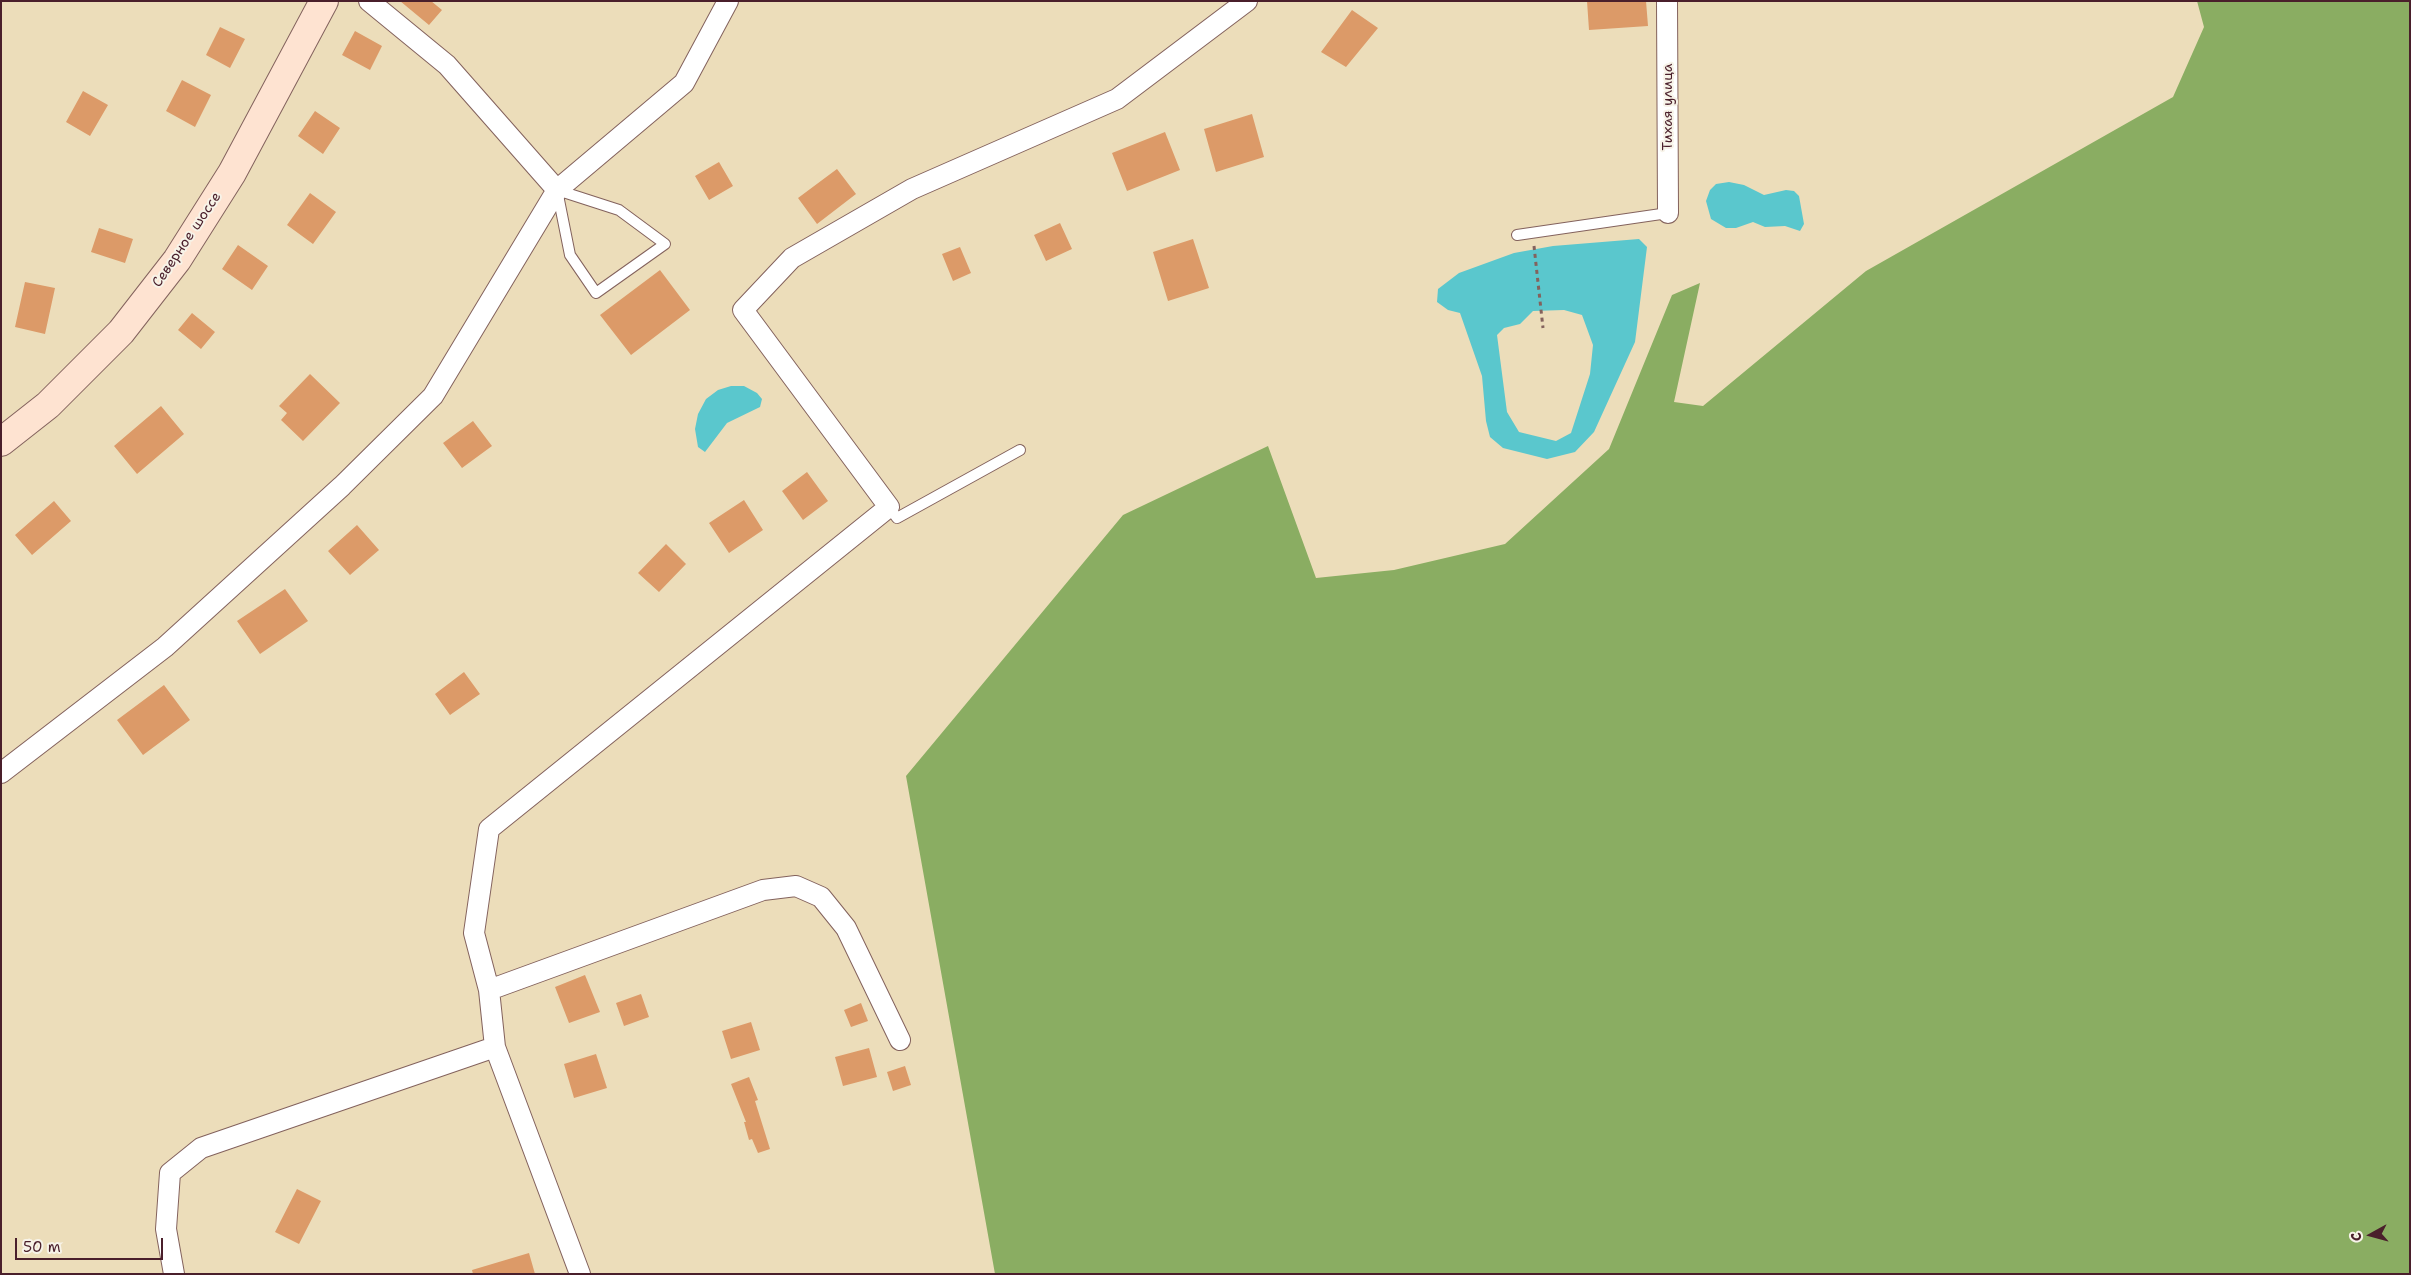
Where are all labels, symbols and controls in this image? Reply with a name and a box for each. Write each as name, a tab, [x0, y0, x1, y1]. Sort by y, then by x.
street label: Тихая улица	[1660, 63, 1676, 151]
street label: Северное шоссе	[149, 189, 225, 291]
north arrow	[2346, 1210, 2396, 1260]
scale bar	[18, 1228, 165, 1260]
text: С	[2347, 1231, 2366, 1242]
text: 50 m	[23, 1237, 61, 1257]

